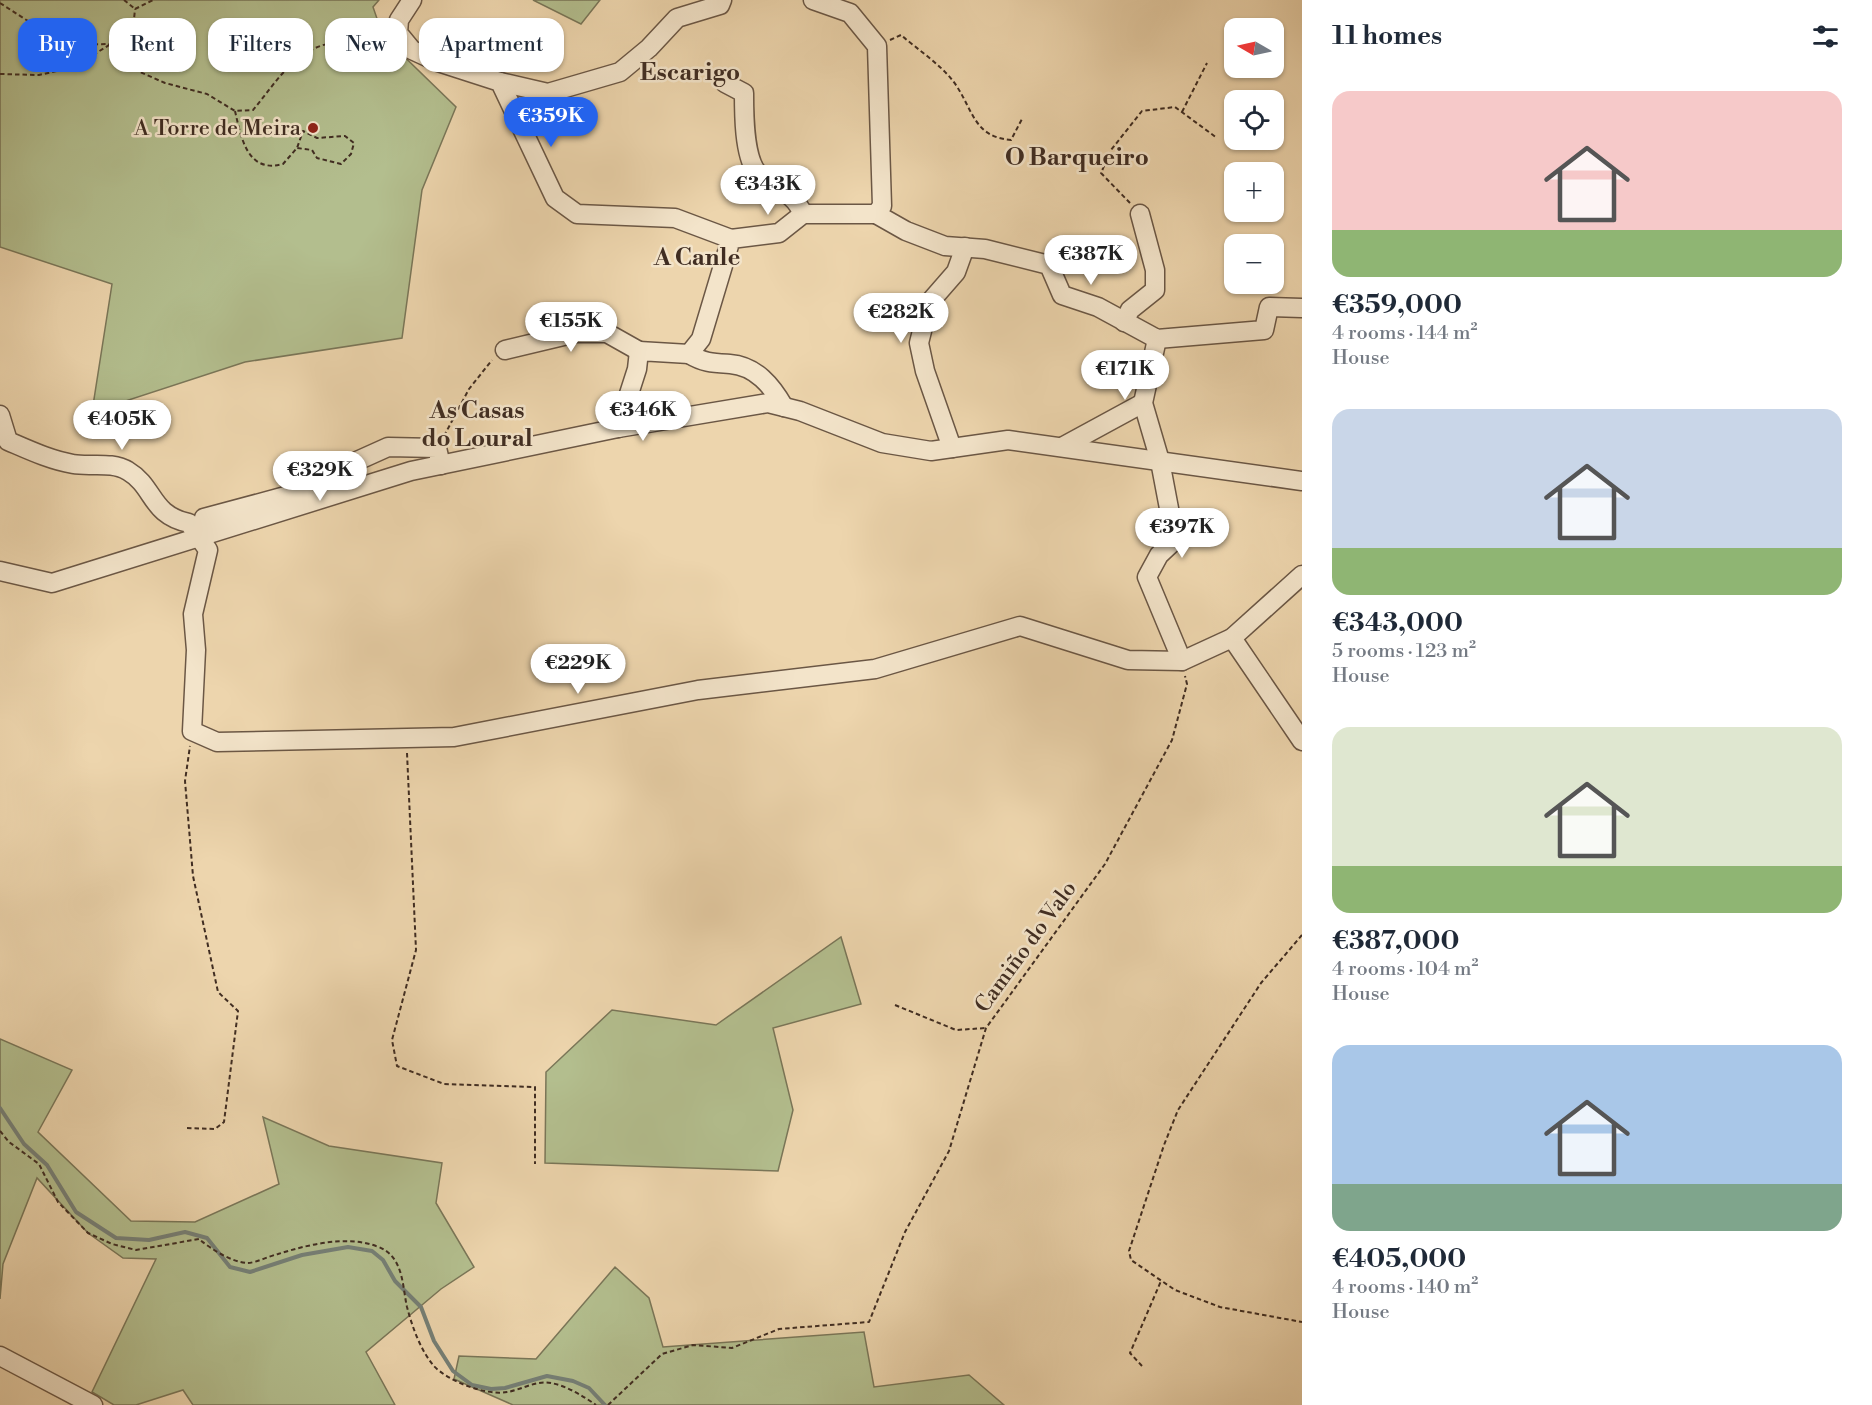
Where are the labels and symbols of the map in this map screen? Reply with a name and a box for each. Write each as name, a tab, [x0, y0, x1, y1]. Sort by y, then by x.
north arrow	[1224, 18, 1284, 78]
district label: Escarigo	[640, 58, 740, 88]
pin: €359K	[509, 97, 593, 148]
place label: A Torre de Meira	[133, 115, 302, 142]
marker: A Torre de Meira	[306, 121, 320, 135]
district label: O Barqueiro	[1005, 143, 1149, 173]
pin: €343K	[726, 165, 810, 216]
pin: €387K	[1049, 235, 1133, 286]
district label: A Canle	[653, 243, 740, 273]
pin: €282K	[859, 293, 943, 344]
pin: €155K	[529, 302, 613, 353]
pin: €171K	[1083, 350, 1167, 401]
pin: €346K	[601, 391, 685, 442]
district label: As Casas do Loural	[421, 396, 533, 454]
pin: €405K	[80, 400, 164, 451]
pin: €329K	[278, 451, 362, 502]
pin: €397K	[1140, 508, 1224, 559]
pin: €229K	[536, 644, 620, 695]
street label: Camiño do Valo	[969, 876, 1083, 1018]

